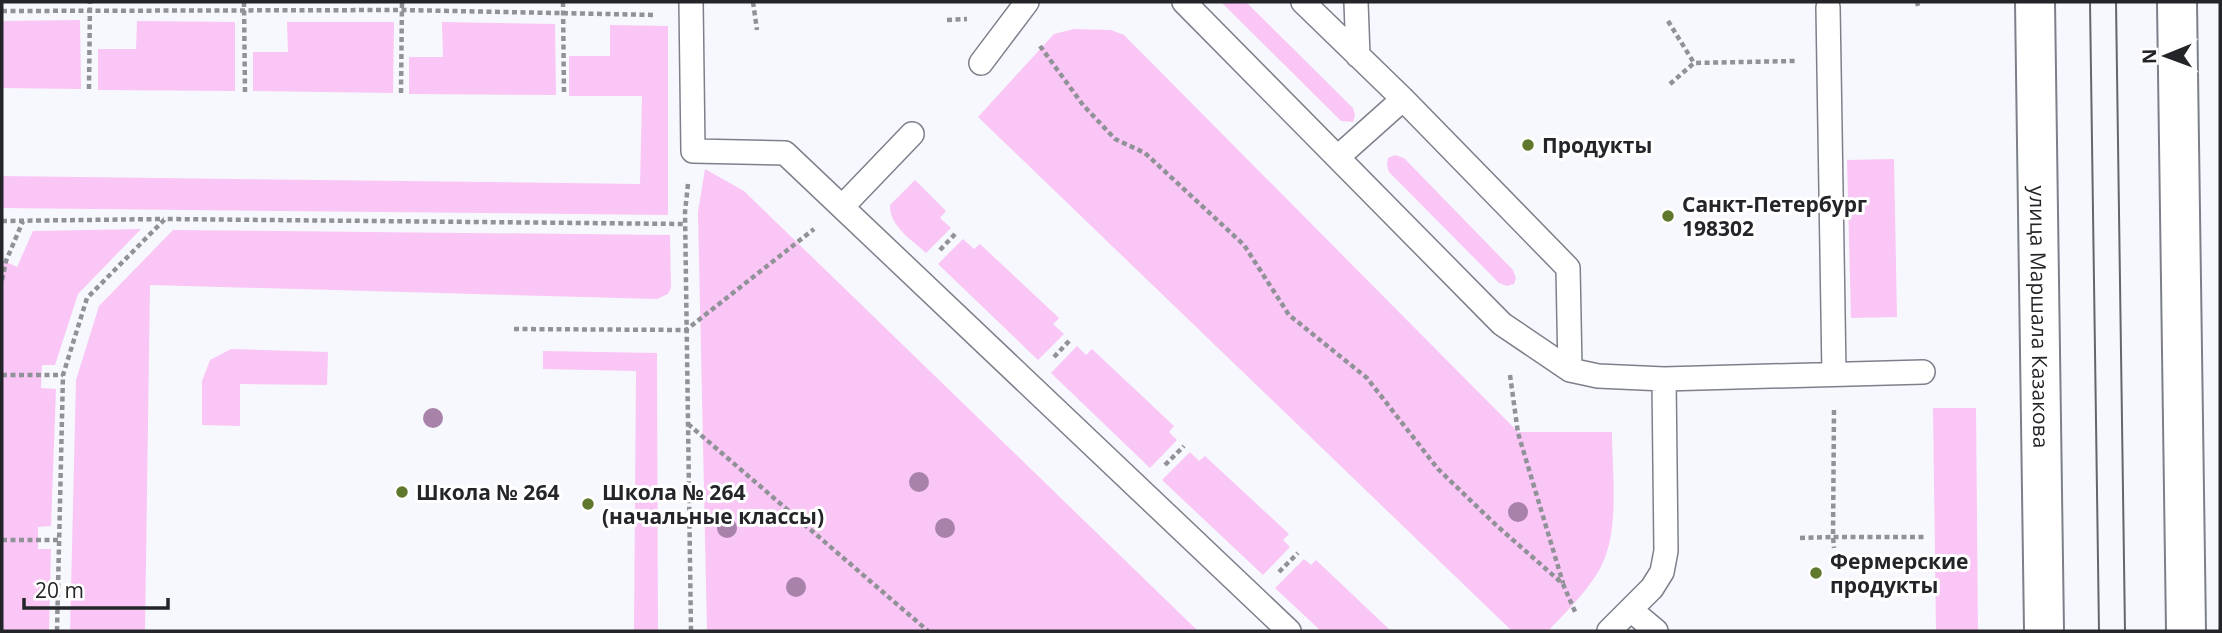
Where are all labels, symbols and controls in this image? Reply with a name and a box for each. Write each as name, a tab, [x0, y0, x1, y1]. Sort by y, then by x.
north arrow	[2131, 21, 2201, 91]
text: N	[2136, 48, 2162, 64]
place label: Продукты	[1542, 131, 1652, 159]
marker: Продукты	[1520, 137, 1536, 153]
street label: улица Маршала Казакова	[2024, 185, 2055, 449]
place label: Санкт-Петербург 198302	[1682, 190, 1867, 242]
marker: Санкт-Петербург 198302	[1660, 208, 1676, 224]
place label: Школа № 264	[416, 478, 559, 506]
place label: Школа № 264 (начальные классы)	[602, 478, 824, 530]
marker: Школа № 264	[394, 484, 410, 500]
marker: Школа № 264 (начальные классы)	[580, 496, 596, 512]
place label: Фермерские продукты	[1830, 547, 1969, 599]
marker: Фермерские продукты	[1808, 565, 1824, 581]
scale bar	[24, 566, 168, 610]
text: 20 m	[35, 576, 84, 604]

